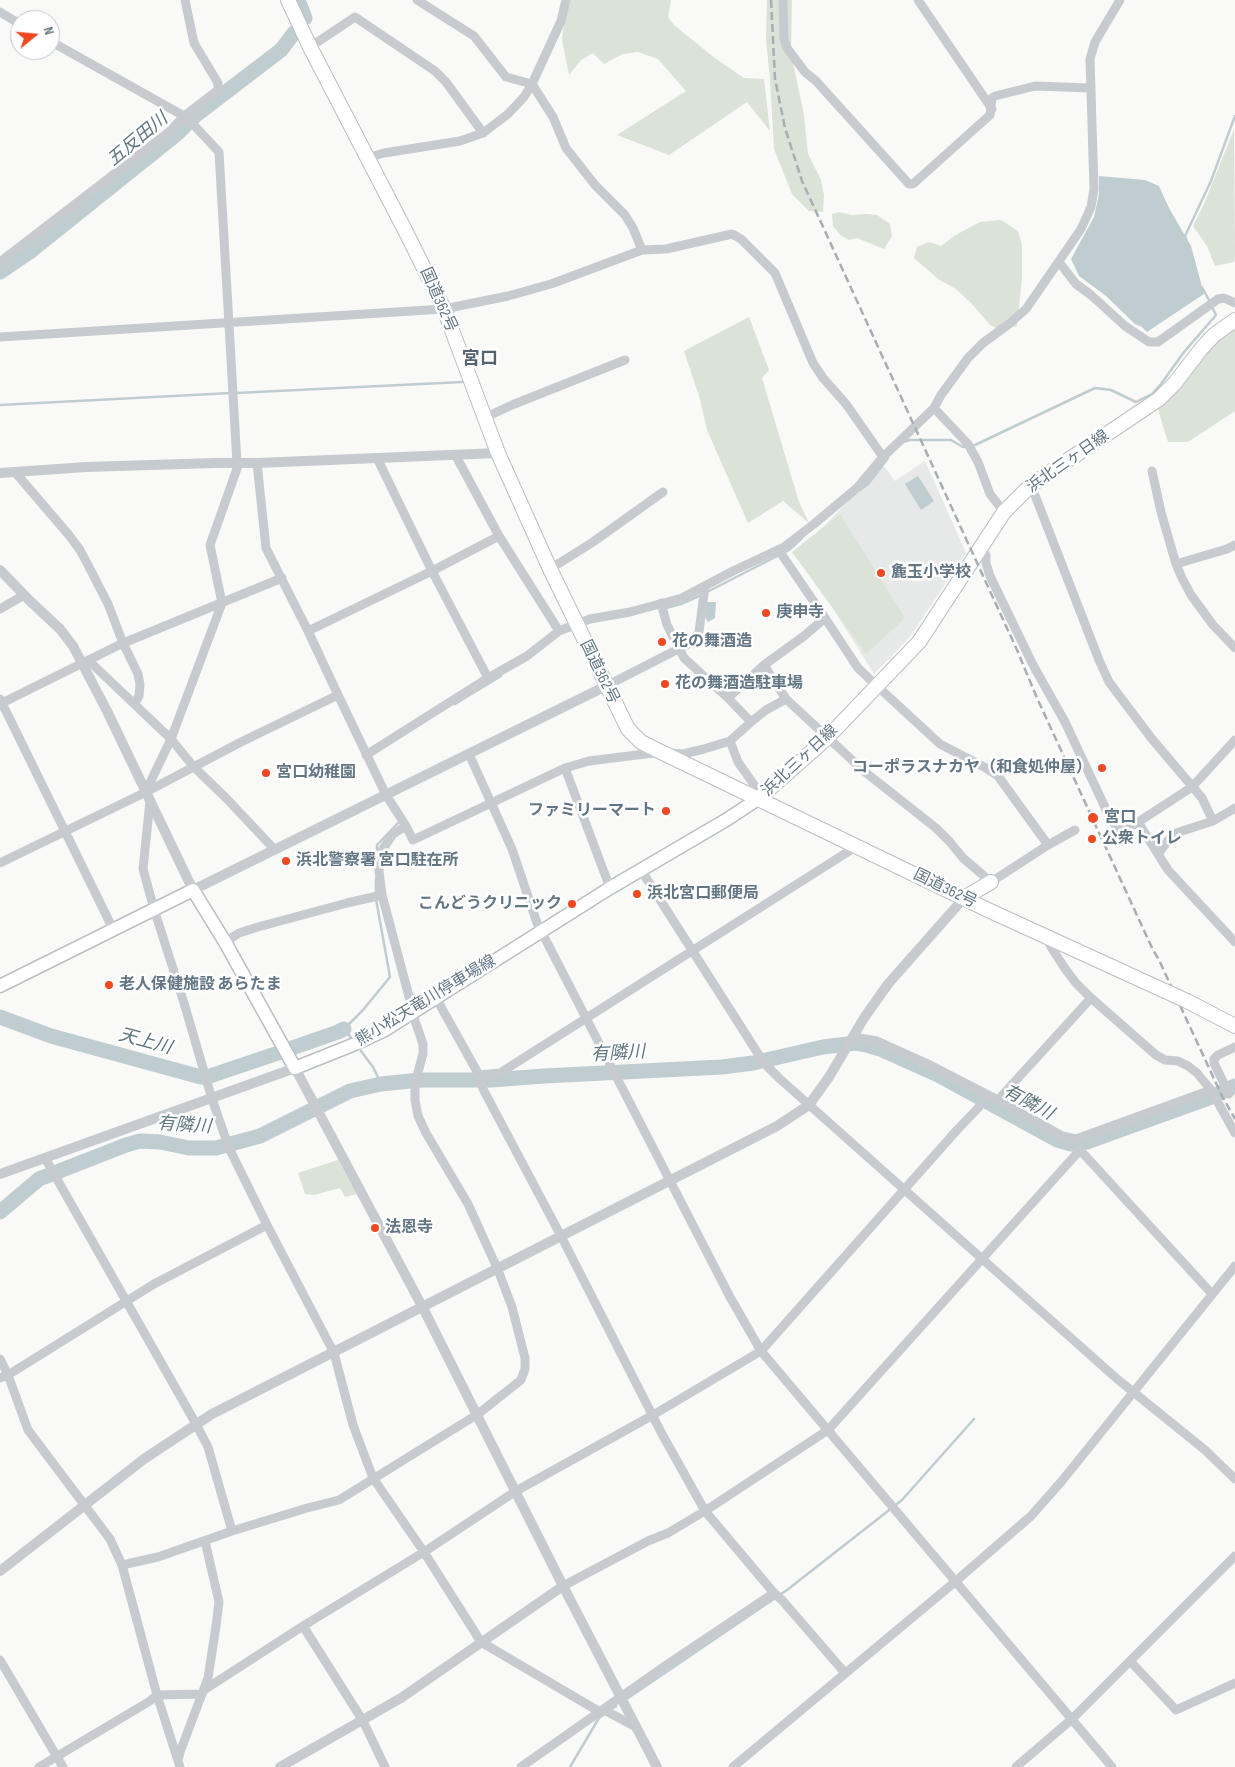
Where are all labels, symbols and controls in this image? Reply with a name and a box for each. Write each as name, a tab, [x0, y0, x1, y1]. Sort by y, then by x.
north arrow	[10, 10, 60, 60]
text: N	[40, 25, 58, 37]
water label: 五反田川	[103, 109, 173, 171]
street label: 国道362号	[415, 265, 461, 335]
district label: 宮口	[462, 348, 498, 370]
street label: 浜北三ヶ日線	[1023, 427, 1113, 497]
place label: 麁玉小学校	[891, 563, 971, 583]
marker: 麁玉小学校	[875, 567, 887, 579]
place label: 庚申寺	[776, 603, 824, 623]
marker: 庚申寺	[760, 607, 772, 619]
place label: 花の舞酒造	[672, 632, 752, 652]
marker: 花の舞酒造	[656, 636, 668, 648]
street label: 国道362号	[575, 637, 623, 707]
place label: 花の舞酒造駐車場	[675, 674, 803, 694]
marker: 花の舞酒造駐車場	[659, 678, 671, 690]
street label: 浜北三ヶ日線	[758, 721, 842, 801]
place label: コーポラスナカヤ（和食処仲屋）	[852, 758, 1092, 778]
marker: コーポラスナカヤ（和食処仲屋）	[1096, 762, 1108, 774]
place label: 宮口幼稚園	[276, 763, 356, 783]
marker: 宮口幼稚園	[260, 767, 272, 779]
place label: ファミリーマート	[528, 801, 656, 821]
marker: ファミリーマート	[660, 805, 672, 817]
place label: 宮口	[1104, 808, 1136, 828]
marker: 宮口	[1086, 811, 1100, 825]
place label: 公衆トイレ	[1102, 829, 1182, 849]
marker: 公衆トイレ	[1086, 833, 1098, 845]
place label: 浜北警察署 宮口駐在所	[296, 851, 458, 871]
marker: 浜北警察署 宮口駐在所	[280, 855, 292, 867]
street label: 国道362号	[910, 865, 980, 913]
place label: 浜北宮口郵便局	[647, 884, 759, 904]
marker: 浜北宮口郵便局	[631, 888, 643, 900]
place label: こんどうクリニック	[418, 894, 562, 914]
marker: こんどうクリニック	[566, 898, 578, 910]
street label: 熊小松天竜川停車場線	[352, 952, 500, 1050]
place label: 老人保健施設 あらたま	[119, 975, 281, 995]
marker: 老人保健施設 あらたま	[103, 979, 115, 991]
water label: 天上川	[116, 1025, 174, 1059]
water label: 有隣川	[590, 1042, 646, 1066]
water label: 有隣川	[999, 1081, 1057, 1125]
water label: 有隣川	[156, 1113, 212, 1139]
place label: 法恩寺	[385, 1218, 433, 1238]
marker: 法恩寺	[369, 1222, 381, 1234]

